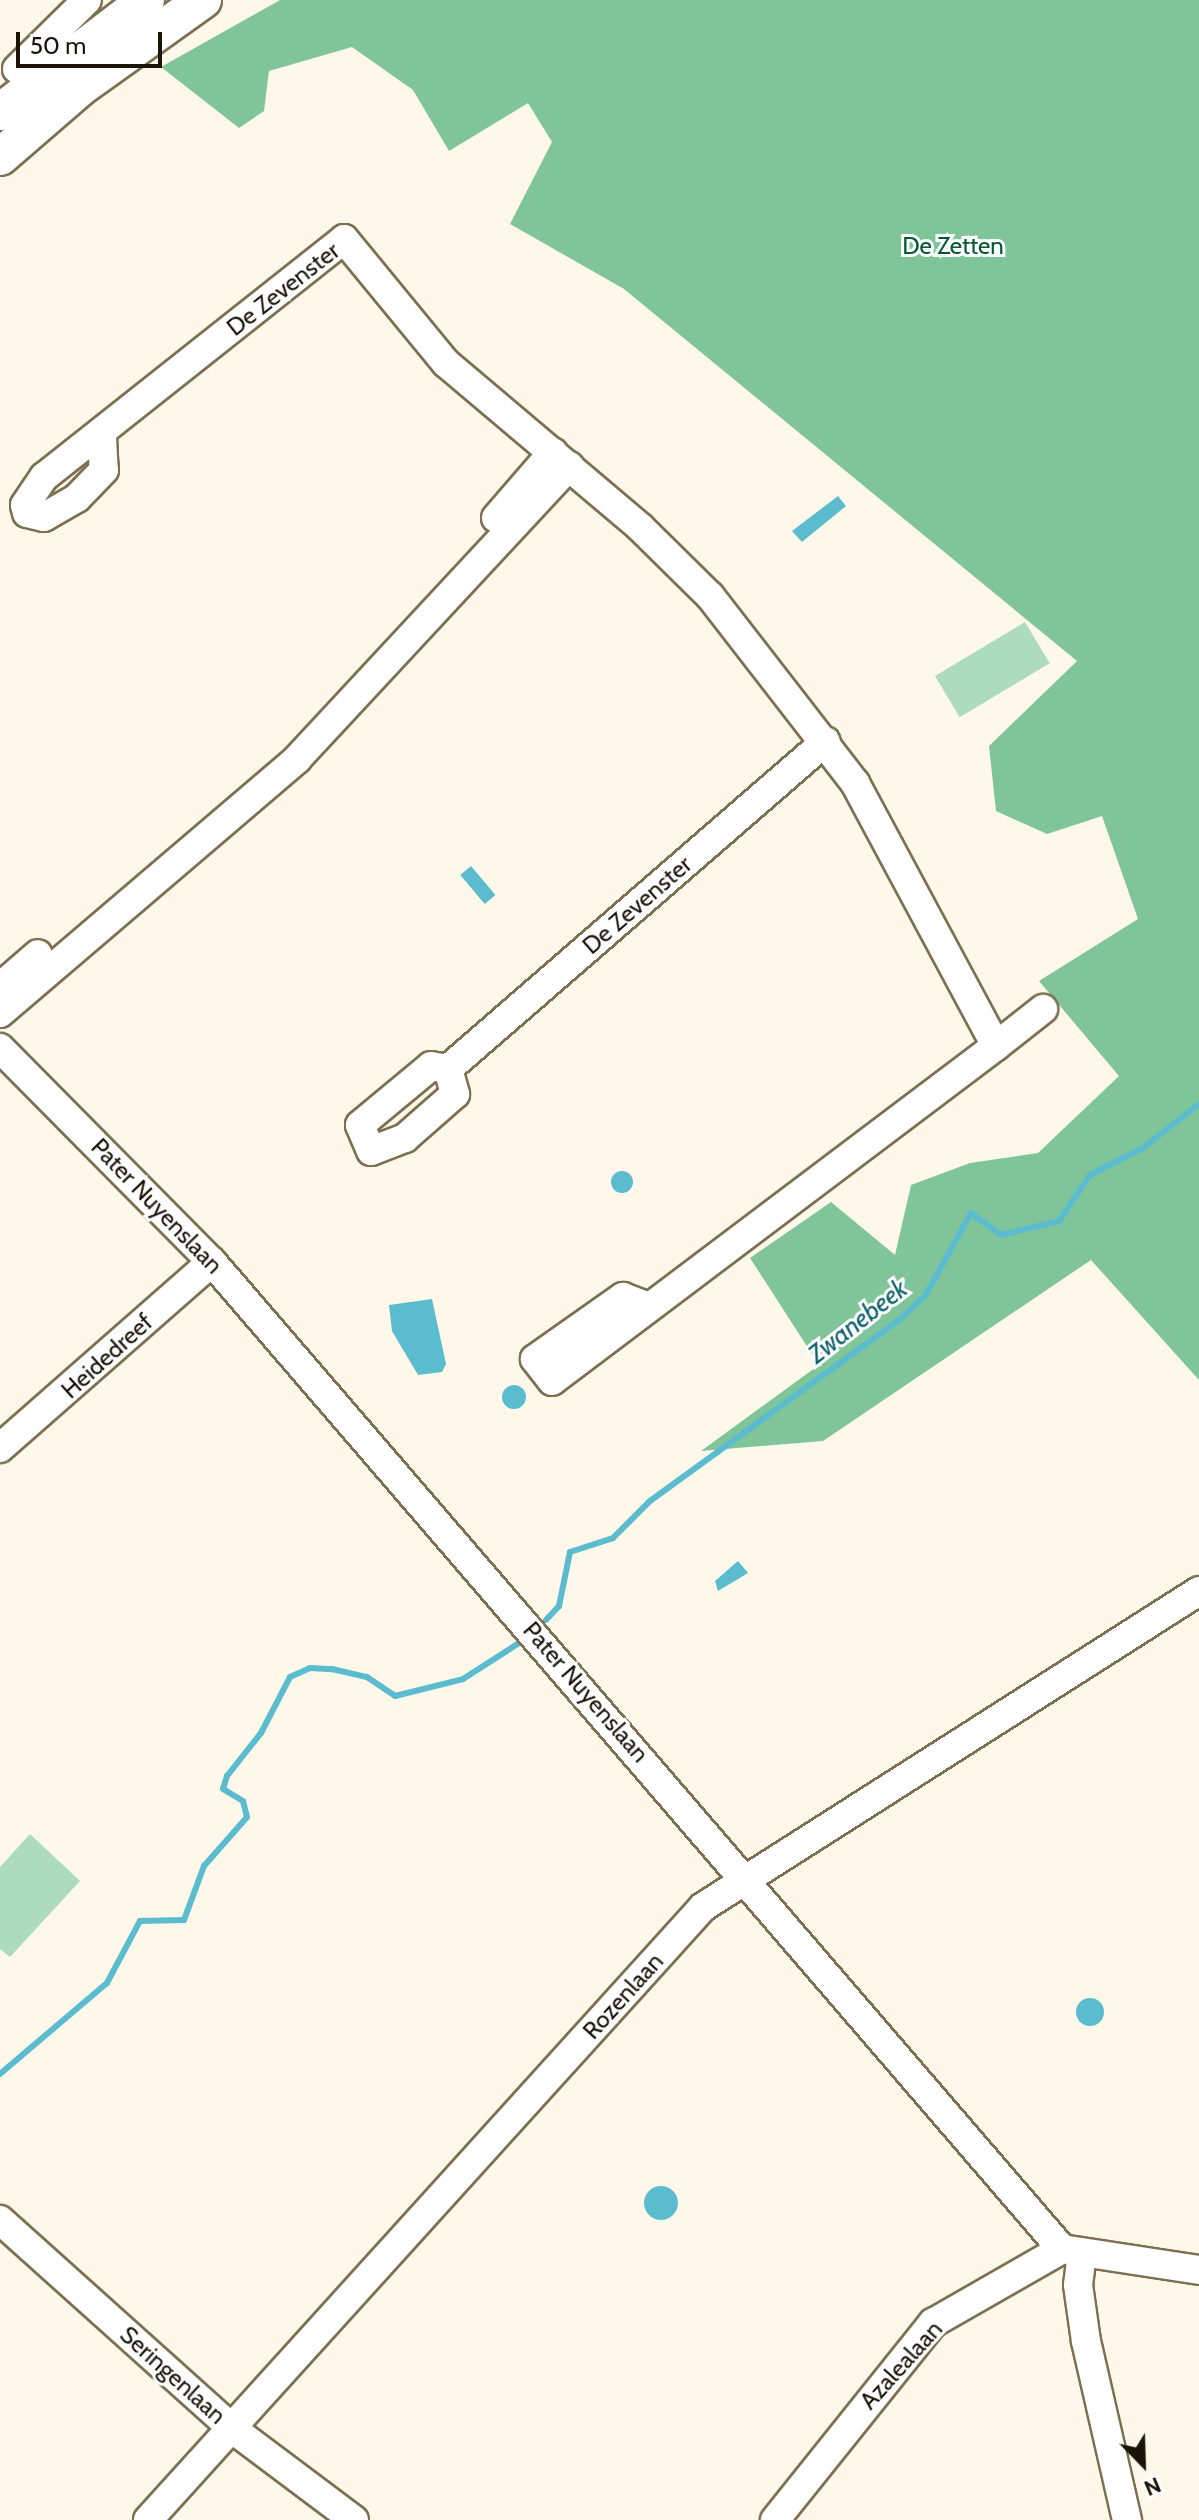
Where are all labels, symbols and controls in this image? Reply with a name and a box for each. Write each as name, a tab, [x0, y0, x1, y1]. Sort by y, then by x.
scale bar	[20, 16, 166, 66]
text: 50 m	[30, 31, 86, 60]
park label: De Zetten	[902, 232, 1004, 260]
street label: De Zevenster	[221, 236, 345, 342]
street label: De Zevenster	[577, 850, 697, 960]
street label: Pater Nuyenslaan	[85, 1132, 229, 1280]
water label: Zwanebeek	[802, 1274, 914, 1370]
street label: Heidedreef	[55, 1308, 159, 1404]
street label: Pater Nuyenslaan	[517, 1616, 655, 1768]
street label: Rozenlaan	[577, 1947, 669, 2045]
street label: Azalealaan	[854, 2315, 948, 2415]
street label: Seringenlaan	[114, 2320, 232, 2430]
north arrow	[1103, 2424, 1183, 2504]
text: N	[1140, 2471, 1165, 2502]

